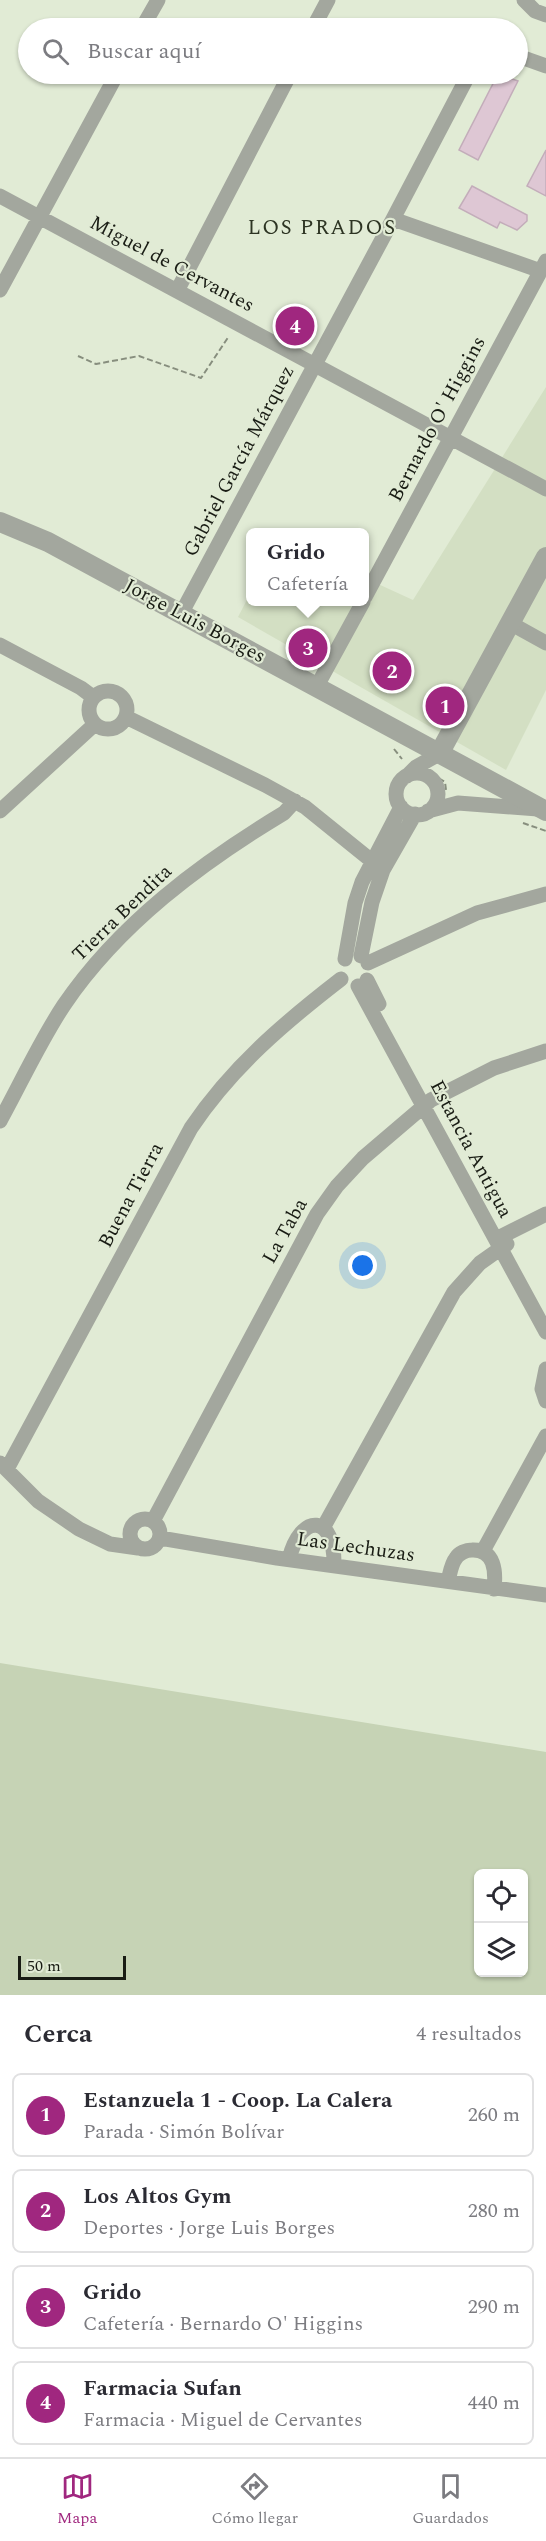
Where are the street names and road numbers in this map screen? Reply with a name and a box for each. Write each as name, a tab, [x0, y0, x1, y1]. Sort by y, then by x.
street label: Miguel de Cervantes	[84, 208, 260, 320]
street label: Bernardo O' Higgins	[381, 331, 493, 507]
street label: Gabriel García Márquez	[176, 360, 302, 562]
street label: Jorge Luis Borges	[119, 571, 271, 671]
street label: Tierra Bendita	[65, 857, 179, 969]
street label: Estancia Antigua	[422, 1075, 520, 1224]
street label: Buena Tierra	[91, 1137, 171, 1253]
street label: La Taba	[255, 1193, 315, 1269]
street label: Las Lechuzas	[295, 1524, 417, 1570]

